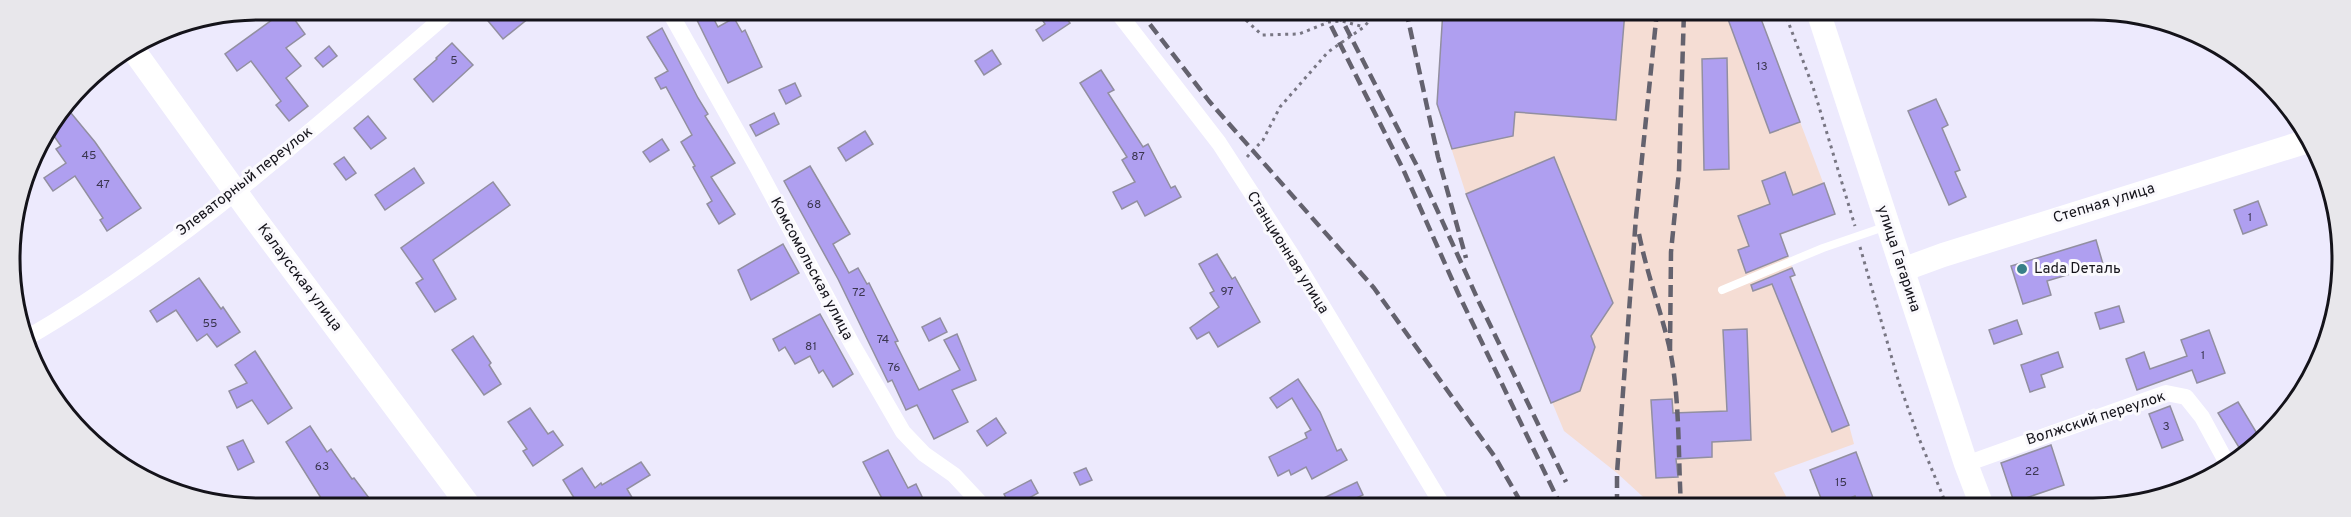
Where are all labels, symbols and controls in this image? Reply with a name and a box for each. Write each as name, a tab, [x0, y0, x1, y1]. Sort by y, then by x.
house number: 5	[450, 53, 458, 69]
house number: 13	[1756, 59, 1768, 75]
street label: Элеваторный переулок	[173, 123, 317, 241]
house number: 45	[82, 148, 96, 164]
house number: 87	[1131, 149, 1145, 165]
house number: 47	[96, 177, 110, 193]
street label: Степная улица	[2051, 180, 2157, 228]
street label: Станционная улица	[1242, 188, 1332, 318]
street label: Комсомольская улица	[765, 194, 857, 344]
house number: 68	[807, 197, 821, 213]
street label: улица Гагарина	[1872, 203, 1924, 315]
house number: 1	[2248, 210, 2252, 226]
street label: Калаусская улица	[252, 221, 346, 335]
place label: Lada Dеталь	[2034, 260, 2121, 279]
marker: Lada Dеталь	[2015, 262, 2029, 276]
house number: 97	[1220, 284, 1234, 300]
house number: 72	[852, 285, 866, 301]
house number: 55	[203, 316, 217, 332]
house number: 74	[877, 332, 889, 348]
house number: 81	[805, 339, 817, 355]
house number: 1	[2201, 348, 2205, 364]
house number: 76	[888, 360, 900, 376]
street label: Волжский переулок	[2024, 388, 2168, 450]
house number: 3	[2162, 419, 2170, 435]
house number: 63	[315, 459, 329, 475]
house number: 22	[2025, 464, 2039, 480]
house number: 15	[1835, 475, 1847, 491]

